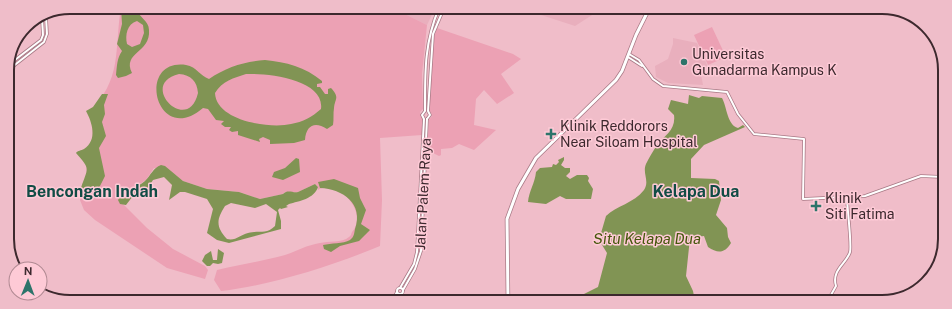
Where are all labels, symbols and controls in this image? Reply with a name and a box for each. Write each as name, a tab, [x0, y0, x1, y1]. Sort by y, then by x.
place label: Universitas Gunadarma Kampus K	[692, 46, 837, 78]
marker: Universitas Gunadarma Kampus K	[679, 57, 689, 67]
place label: Klinik Reddorors Near Siloam Hospital	[560, 118, 698, 150]
marker: Klinik Reddorors Near Siloam Hospital	[545, 128, 557, 140]
street label: Jalan Palem Raya	[412, 137, 434, 251]
district label: Bencongan Indah	[26, 182, 158, 201]
district label: Kelapa Dua	[653, 182, 739, 201]
place label: Klinik Siti Fatima	[825, 190, 895, 222]
marker: Klinik Siti Fatima	[810, 200, 822, 212]
water label: Situ Kelapa Dua	[593, 230, 701, 247]
north arrow	[8, 261, 48, 301]
text: N	[24, 265, 33, 277]

